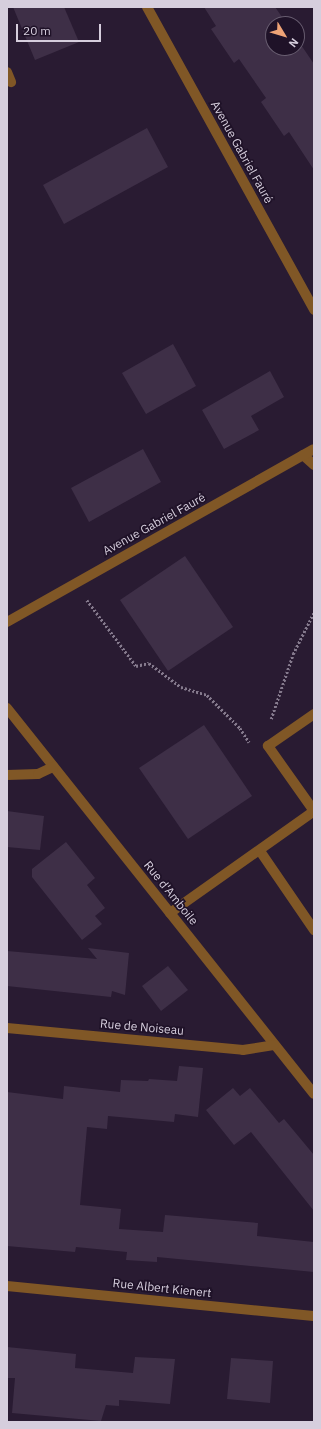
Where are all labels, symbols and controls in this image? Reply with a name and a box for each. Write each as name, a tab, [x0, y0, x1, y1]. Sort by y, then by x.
scale bar	[18, 16, 103, 42]
north arrow	[265, 16, 305, 56]
text: 20 m	[23, 23, 51, 38]
text: N	[286, 35, 302, 50]
street label: Avenue Gabriel Fauré	[208, 98, 276, 206]
street label: Avenue Gabriel Fauré	[100, 490, 208, 558]
street label: Rue d'Amboile	[141, 858, 201, 928]
street label: Rue de Noiseau	[99, 1016, 185, 1038]
street label: Rue Albert Kienert	[112, 1276, 212, 1300]

